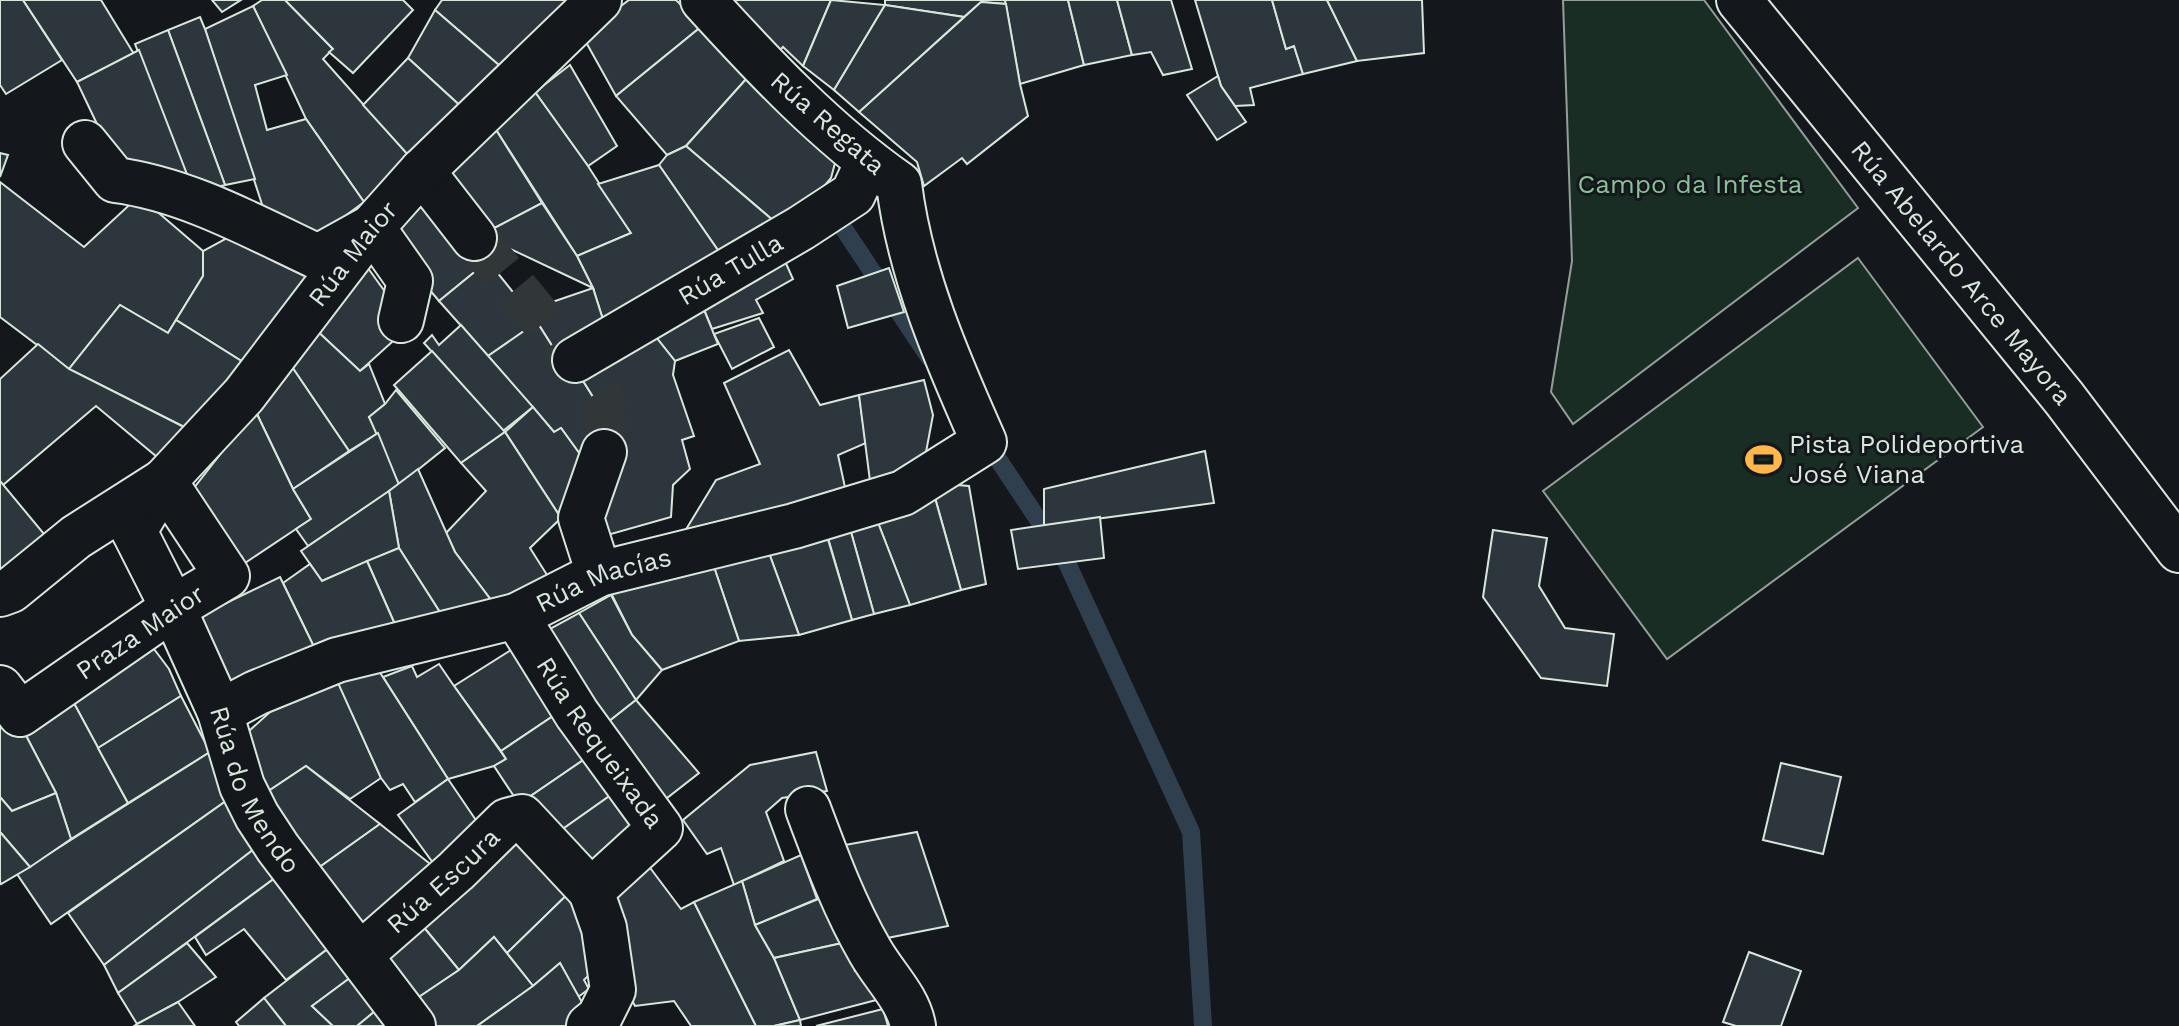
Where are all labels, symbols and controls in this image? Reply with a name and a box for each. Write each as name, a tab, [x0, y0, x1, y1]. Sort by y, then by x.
street label: Rúa Regata	[765, 65, 891, 181]
street label: Rúa Abelardo Arce Mayora	[1845, 135, 2078, 411]
park label: Campo da Infesta	[1577, 169, 1803, 199]
street label: Rúa Maior	[302, 195, 403, 312]
street label: Rúa Tulla	[673, 227, 788, 311]
place label: Pista Polideportiva José Viana	[1789, 429, 2024, 489]
sports icon: Pista Polideportiva José Viana	[1744, 440, 1782, 478]
street label: Rúa Macías	[531, 542, 674, 618]
street label: Praza Maior	[70, 578, 210, 686]
street label: Rúa Requeixada	[530, 652, 670, 834]
street label: Rúa do Mendo	[204, 703, 307, 879]
street label: Rúa Escura	[381, 822, 506, 940]

